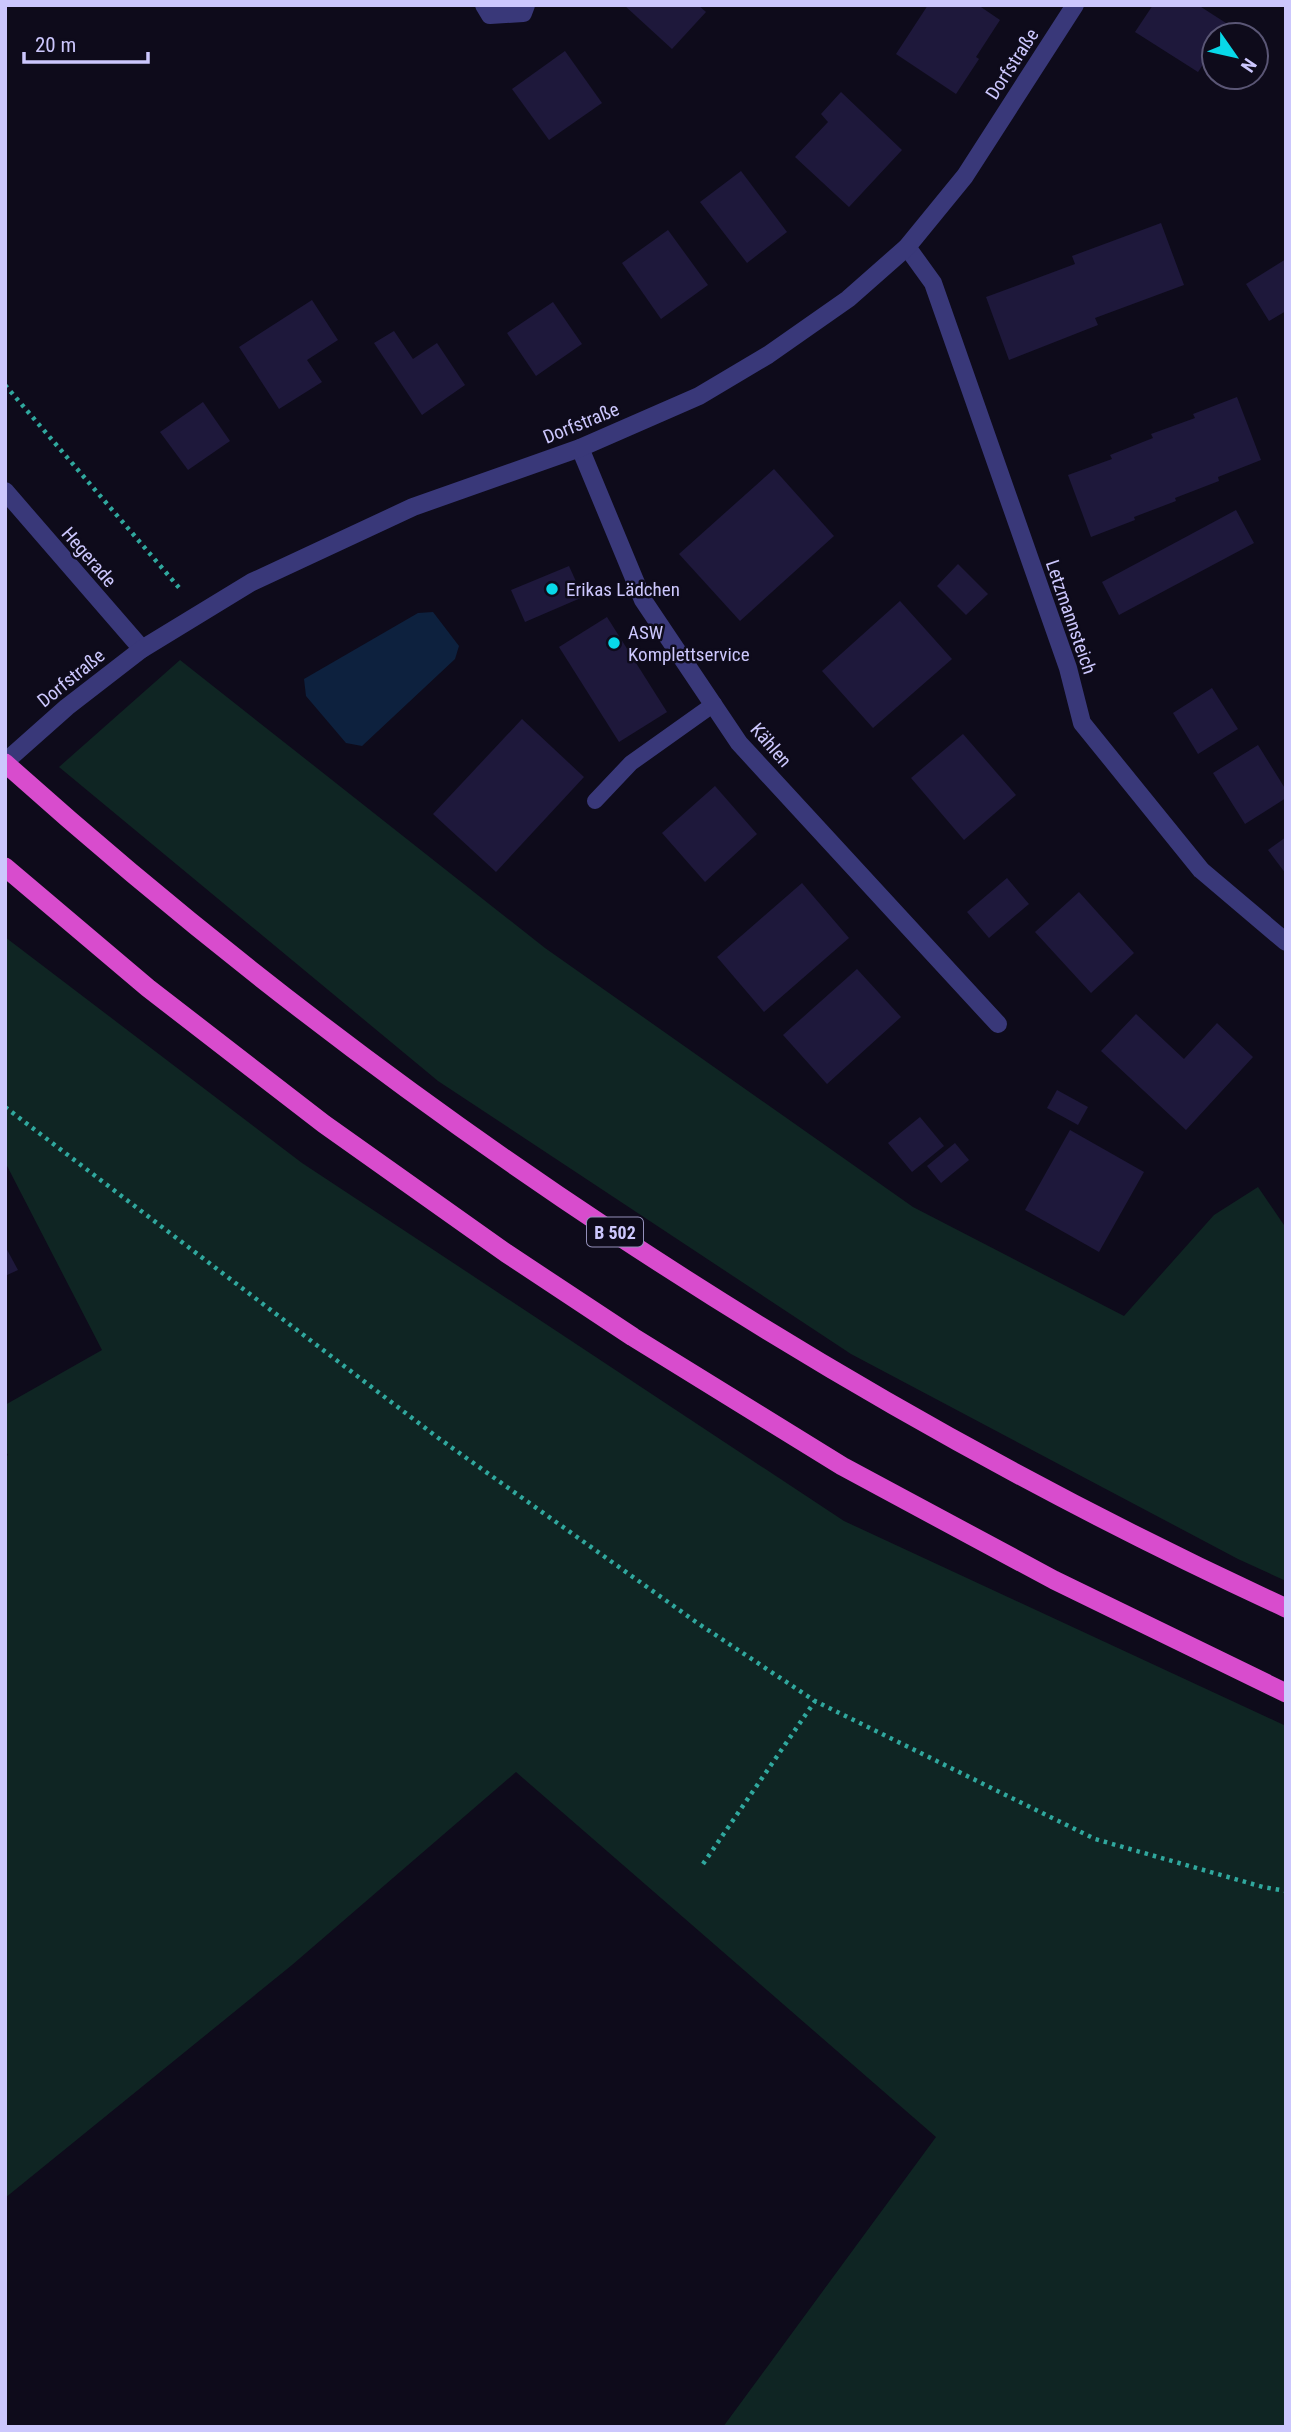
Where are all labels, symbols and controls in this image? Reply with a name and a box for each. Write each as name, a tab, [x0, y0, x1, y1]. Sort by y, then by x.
scale bar	[24, 21, 149, 65]
north arrow	[1200, 21, 1270, 91]
street label: Dorfstraße	[981, 24, 1043, 104]
text: 20 m	[35, 33, 76, 57]
text: N	[1236, 54, 1261, 76]
street label: Dorfstraße	[540, 397, 622, 449]
street label: Hegerade	[57, 522, 121, 592]
street label: Letzmannsteich	[1041, 557, 1101, 677]
place label: Erikas Lädchen	[566, 578, 680, 601]
marker: Erikas Lädchen	[544, 581, 560, 597]
place label: ASW Komplettservice	[628, 621, 750, 666]
marker: ASW Komplettservice	[606, 635, 622, 651]
street label: Dorfstraße	[33, 644, 109, 712]
street label: Kählen	[746, 718, 796, 772]
road number: B 502	[587, 1218, 643, 1246]

